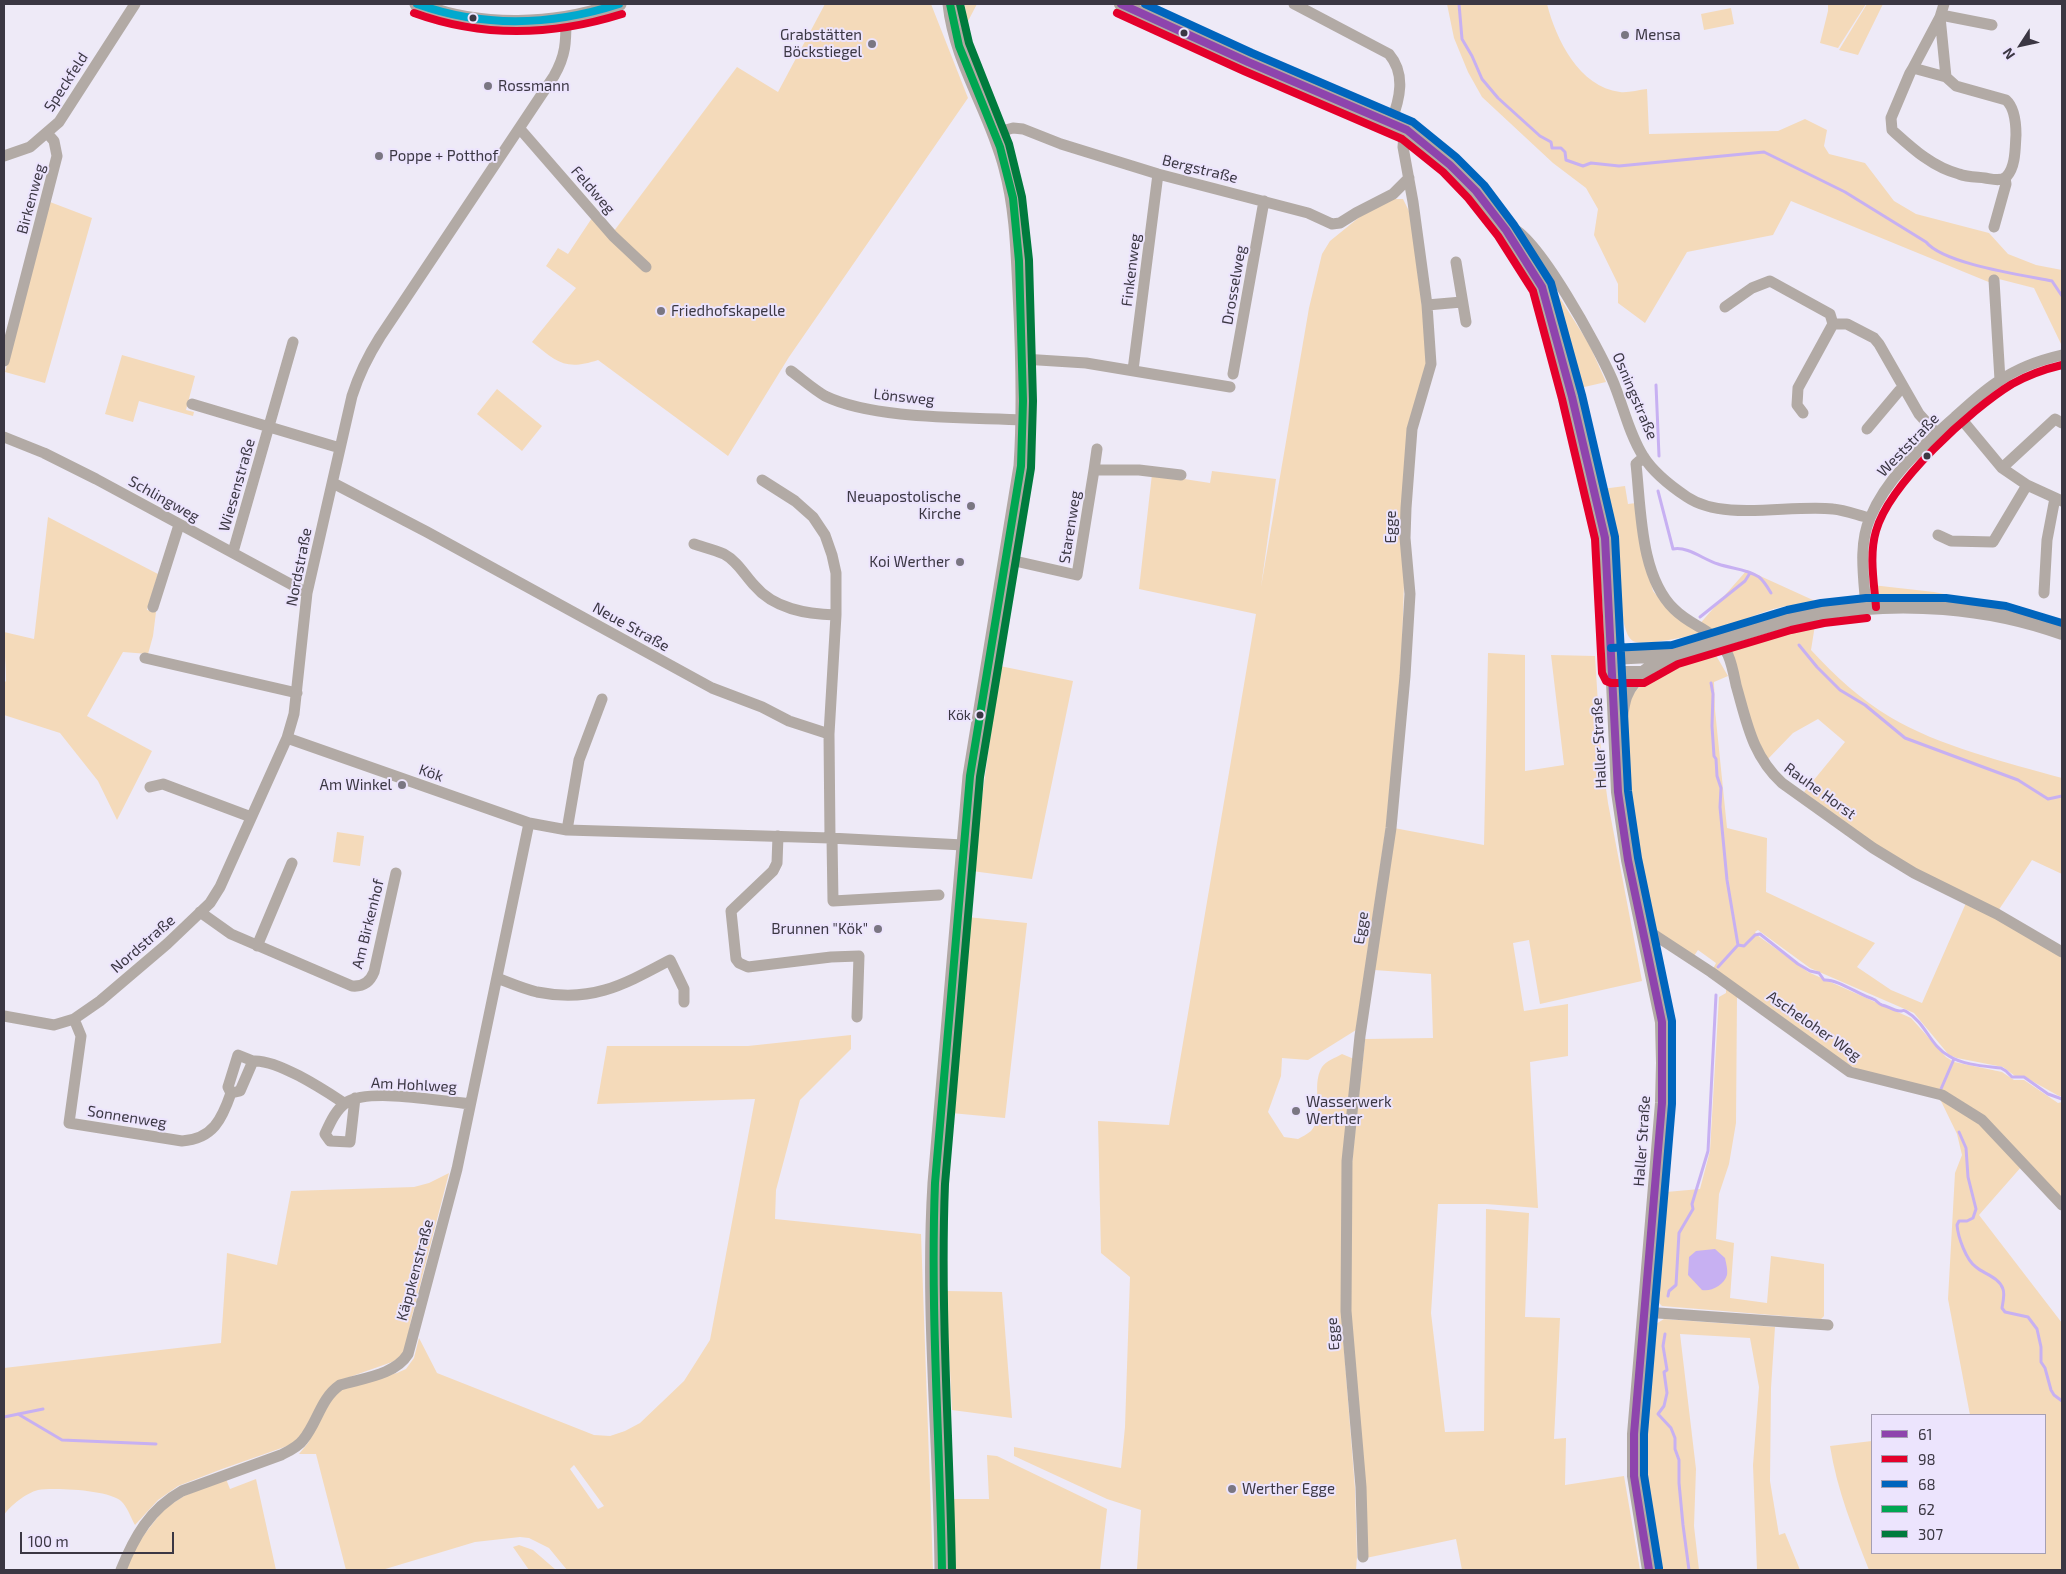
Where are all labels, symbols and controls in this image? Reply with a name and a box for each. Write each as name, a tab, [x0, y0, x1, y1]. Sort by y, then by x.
unlabelled marker	[468, 13, 478, 23]
north arrow	[1996, 20, 2046, 70]
place label: Grabstätten Böckstiegel	[780, 26, 862, 61]
place label: Mensa	[1635, 26, 1681, 44]
unlabelled marker	[1179, 28, 1189, 38]
marker: Mensa	[1619, 29, 1631, 41]
marker: Grabstätten Böckstiegel	[866, 38, 878, 50]
text: N	[1998, 45, 2018, 63]
street label: Speckfeld	[40, 49, 92, 115]
place label: Rossmann	[498, 77, 570, 95]
marker: Rossmann	[482, 80, 494, 92]
place label: Poppe + Potthof	[389, 147, 498, 165]
marker: Poppe + Potthof	[373, 150, 385, 162]
street label: Bergstraße	[1160, 151, 1240, 187]
street label: Birkenweg	[13, 162, 49, 236]
street label: Feldweg	[567, 162, 619, 218]
street label: Finkenweg	[1118, 232, 1144, 308]
street label: Drosselweg	[1218, 244, 1250, 326]
place label: Friedhofskapelle	[671, 302, 785, 320]
marker: Friedhofskapelle	[655, 305, 667, 317]
street label: Osningstraße	[1609, 350, 1661, 442]
street label: Lönsweg	[873, 385, 935, 409]
street label: Weststraße	[1873, 410, 1943, 480]
street label: Wiesenstraße	[215, 436, 259, 534]
unlabelled marker	[1922, 451, 1932, 461]
street label: Schlingweg	[125, 472, 203, 526]
place label: Neuapostolische Kirche	[847, 488, 961, 523]
street label: Starenweg	[1055, 489, 1085, 565]
marker: Neuapostolische Kirche	[965, 500, 977, 512]
street label: Egge	[1382, 510, 1400, 544]
street label: Nordstraße	[283, 526, 315, 608]
place label: Koi Werther	[869, 553, 950, 571]
marker: Koi Werther	[954, 556, 966, 568]
street label: Neue Straße	[589, 599, 673, 655]
street label: Haller Straße	[1588, 697, 1610, 789]
place label: Kök	[948, 707, 971, 723]
marker: Kök	[975, 710, 985, 720]
street label: Rauhe Horst	[1781, 759, 1859, 823]
street label: Kök	[416, 760, 446, 786]
place label: Am Winkel	[320, 776, 392, 794]
marker: Am Winkel	[396, 779, 408, 791]
street label: Am Birkenhof	[348, 877, 388, 971]
street label: Egge	[1350, 910, 1372, 946]
street label: Nordstraße	[107, 911, 179, 977]
place label: Brunnen "Kök"	[771, 920, 868, 938]
marker: Brunnen "Kök"	[872, 923, 884, 935]
street label: Ascheloher Weg	[1764, 987, 1864, 1065]
street label: Am Hohlweg	[371, 1074, 457, 1096]
place label: Wasserwerk Werther	[1306, 1093, 1392, 1128]
street label: Haller Straße	[1630, 1095, 1654, 1187]
street label: Sonnenweg	[86, 1102, 168, 1132]
marker: Wasserwerk Werther	[1290, 1105, 1302, 1117]
street label: Käppkenstraße	[393, 1217, 437, 1323]
street label: Egge	[1323, 1317, 1343, 1351]
legend	[1871, 1414, 2046, 1554]
text: 61	[1918, 1425, 1933, 1443]
text: 98	[1918, 1450, 1936, 1468]
text: 68	[1918, 1475, 1936, 1493]
place label: Werther Egge	[1242, 1480, 1335, 1498]
marker: Werther Egge	[1226, 1483, 1238, 1495]
text: 62	[1918, 1500, 1935, 1518]
scale bar	[22, 1522, 176, 1554]
text: 307	[1918, 1525, 1943, 1543]
text: 100 m	[28, 1532, 69, 1550]

